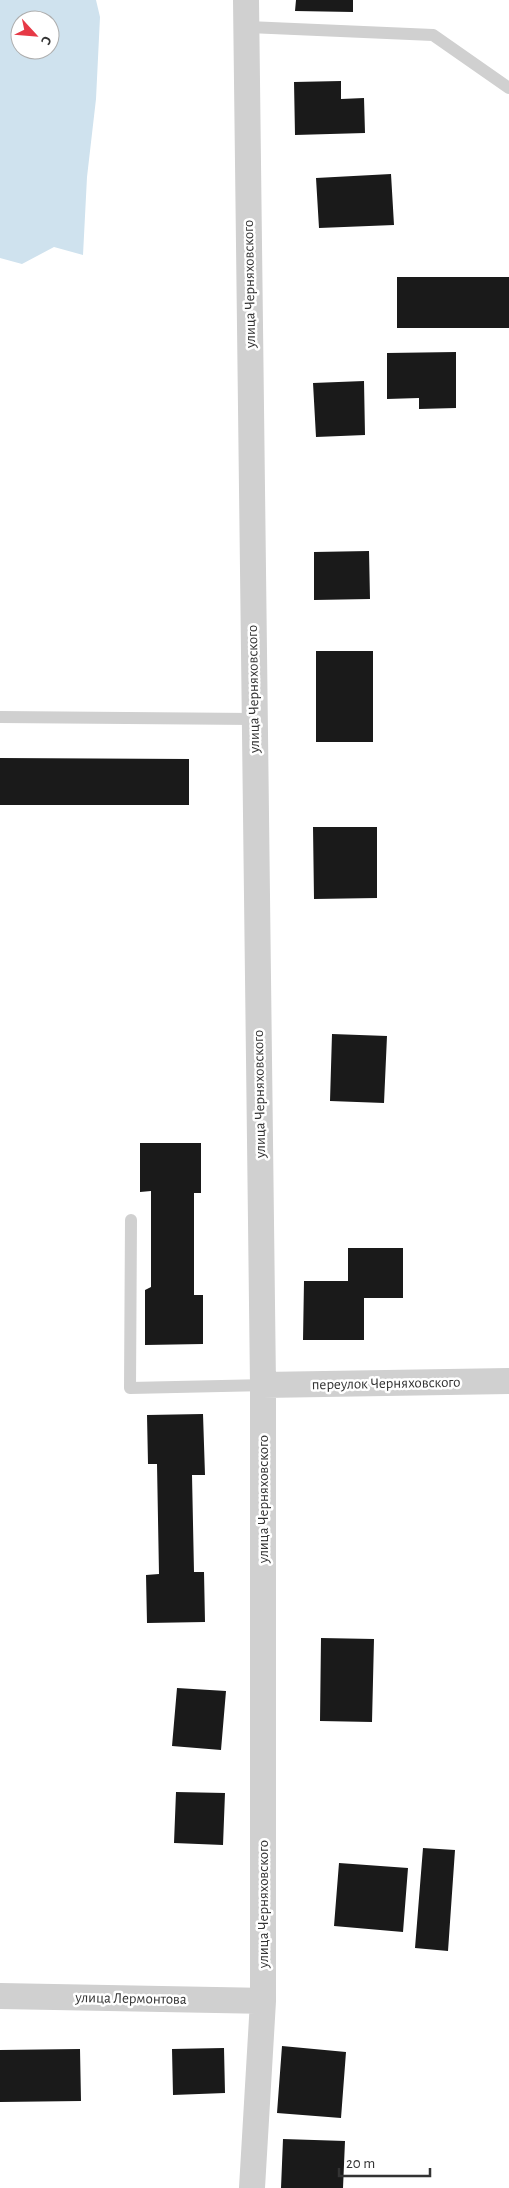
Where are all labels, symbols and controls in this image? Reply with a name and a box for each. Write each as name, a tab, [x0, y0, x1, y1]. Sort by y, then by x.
north arrow	[10, 10, 60, 60]
text: С	[38, 34, 54, 47]
street label: улица Черняховского	[241, 220, 258, 349]
street label: улица Черняховского	[245, 625, 262, 754]
street label: улица Черняховского	[251, 1030, 268, 1159]
street label: переулок Черняховского	[311, 1375, 461, 1392]
street label: улица Черняховского	[256, 1435, 271, 1564]
street label: улица Черняховского	[256, 1840, 271, 1969]
street label: улица Лермонтова	[74, 1990, 187, 2007]
scale bar	[339, 2146, 430, 2178]
text: 20 m	[346, 2156, 375, 2171]

